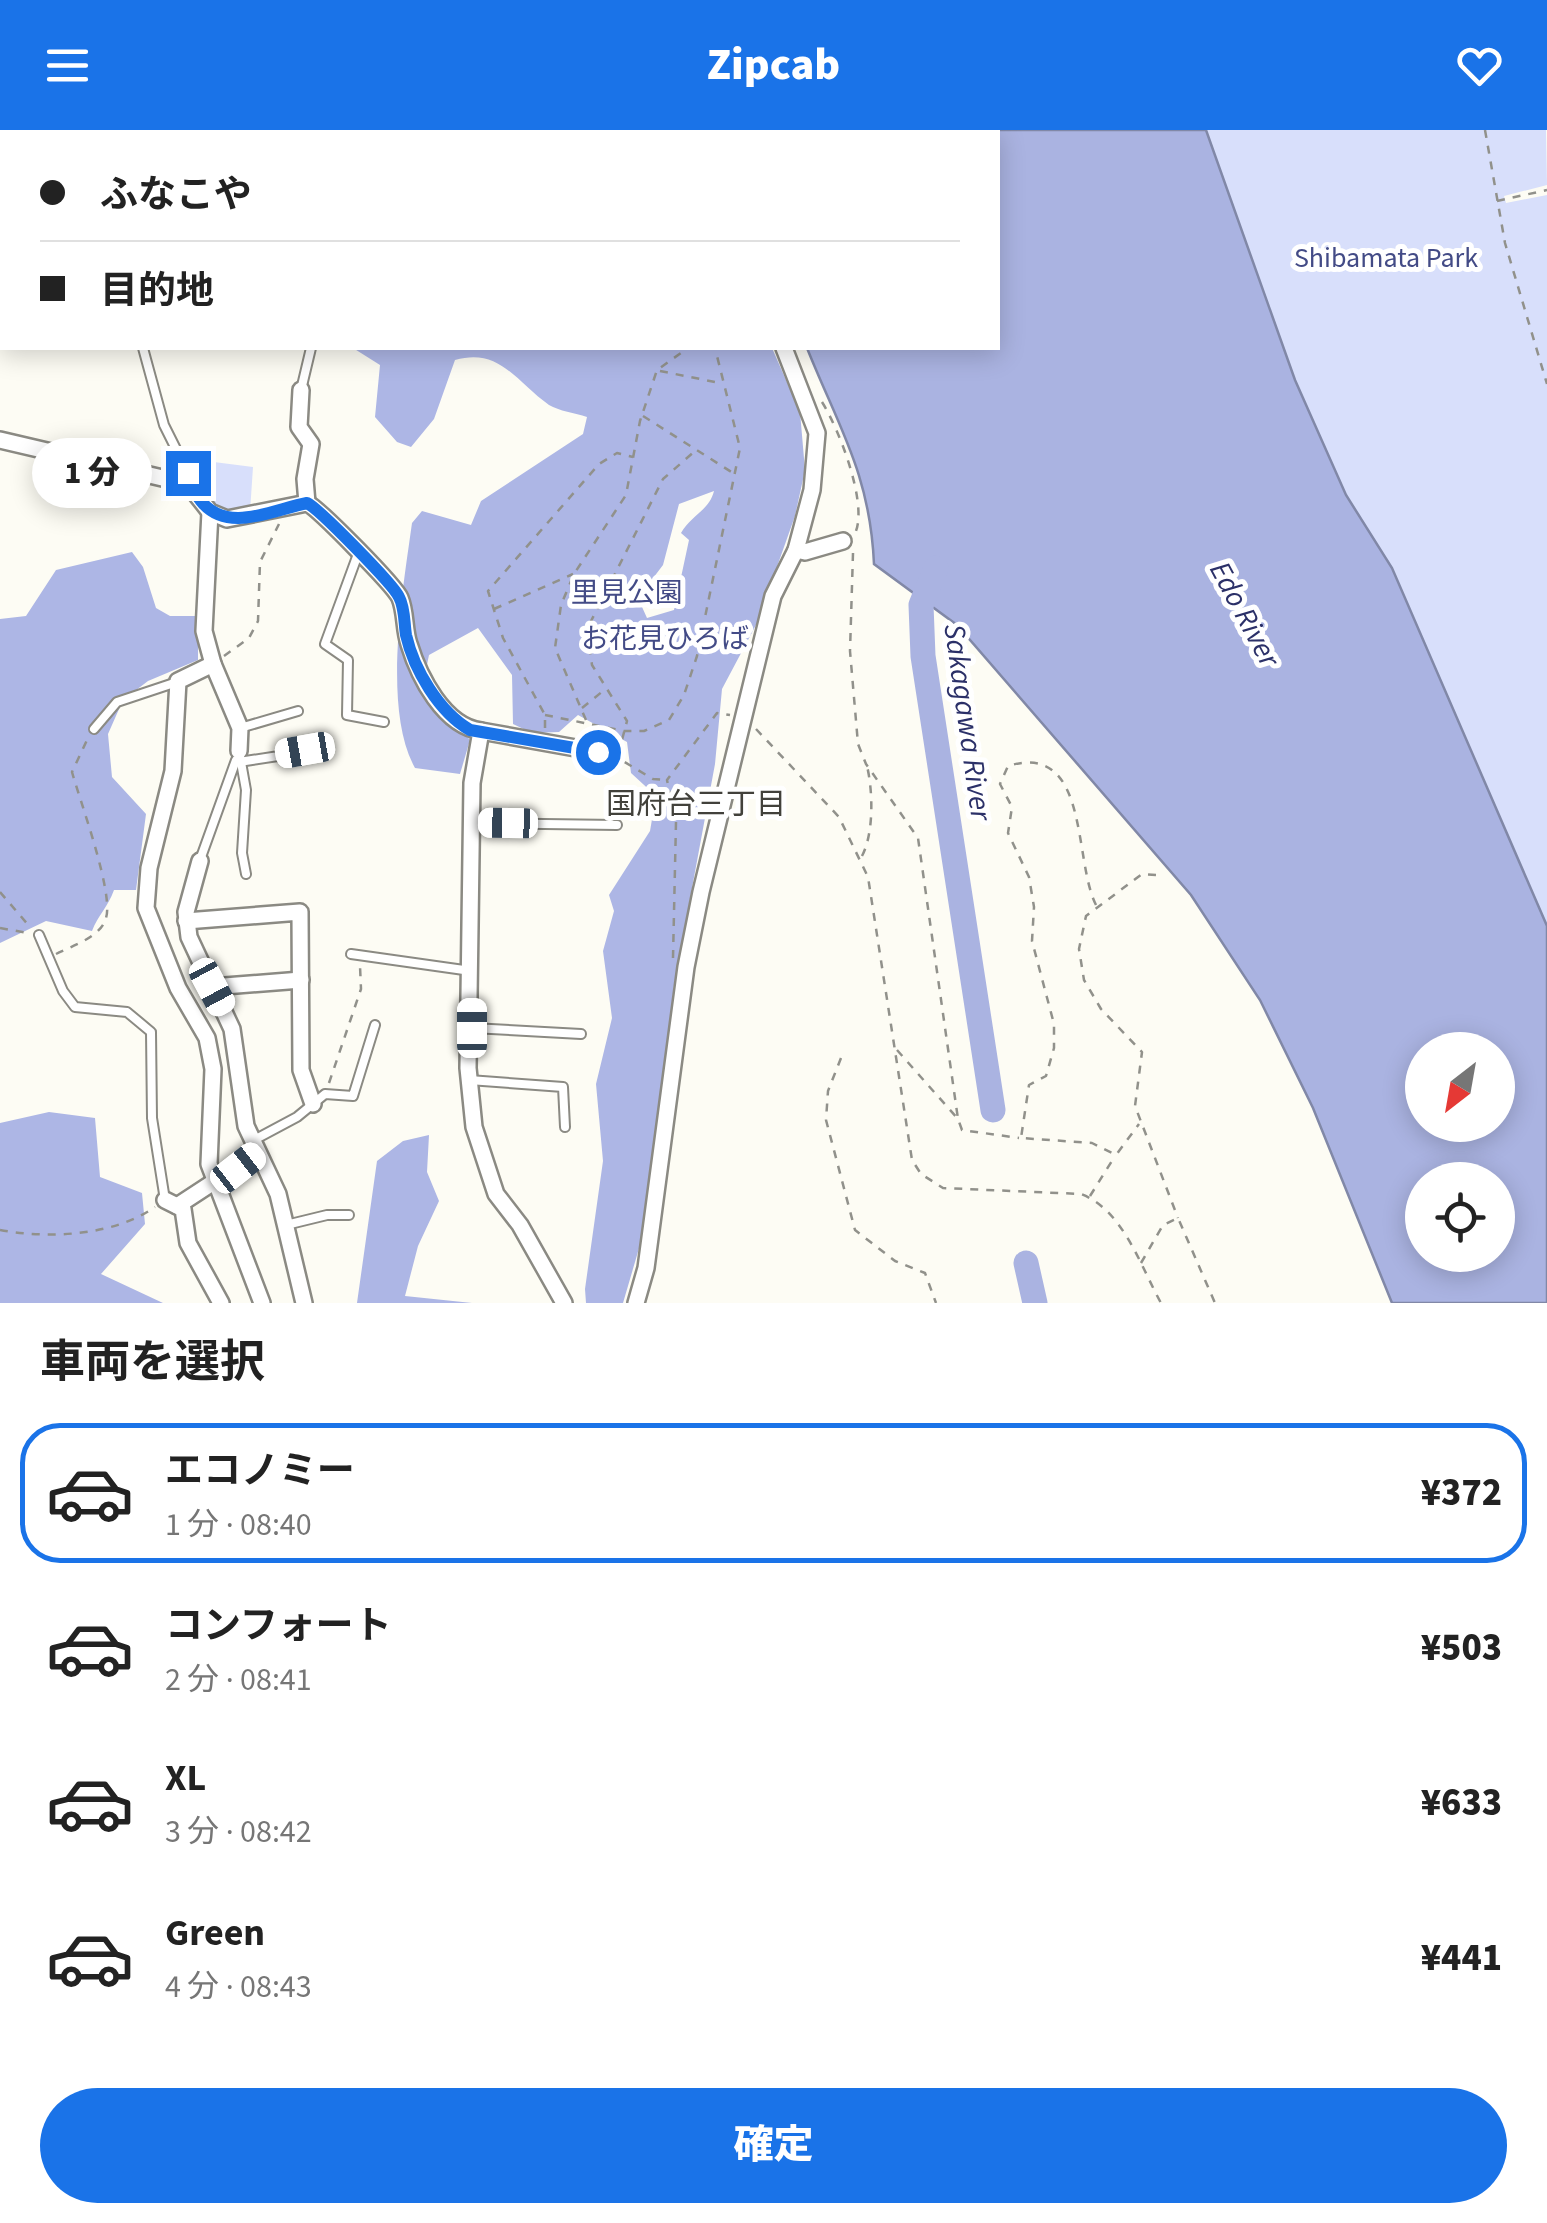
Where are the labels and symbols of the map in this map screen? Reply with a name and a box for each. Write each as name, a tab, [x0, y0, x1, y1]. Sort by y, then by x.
park label: Shibamata Park	[1294, 238, 1478, 278]
callout: 1 分	[33, 438, 153, 508]
route end	[166, 451, 211, 496]
water label: Edo River	[1199, 554, 1291, 676]
park label: 里見公園	[571, 573, 683, 613]
park label: お花見ひろば	[581, 619, 749, 659]
water label: Sakagawa River	[932, 621, 1003, 825]
car	[273, 730, 337, 770]
route start	[576, 730, 621, 775]
district label: 国府台三丁目	[606, 783, 786, 826]
car	[478, 807, 538, 839]
car	[185, 953, 239, 1021]
car	[457, 998, 487, 1058]
north arrow	[1405, 1032, 1515, 1142]
car	[205, 1138, 271, 1198]

